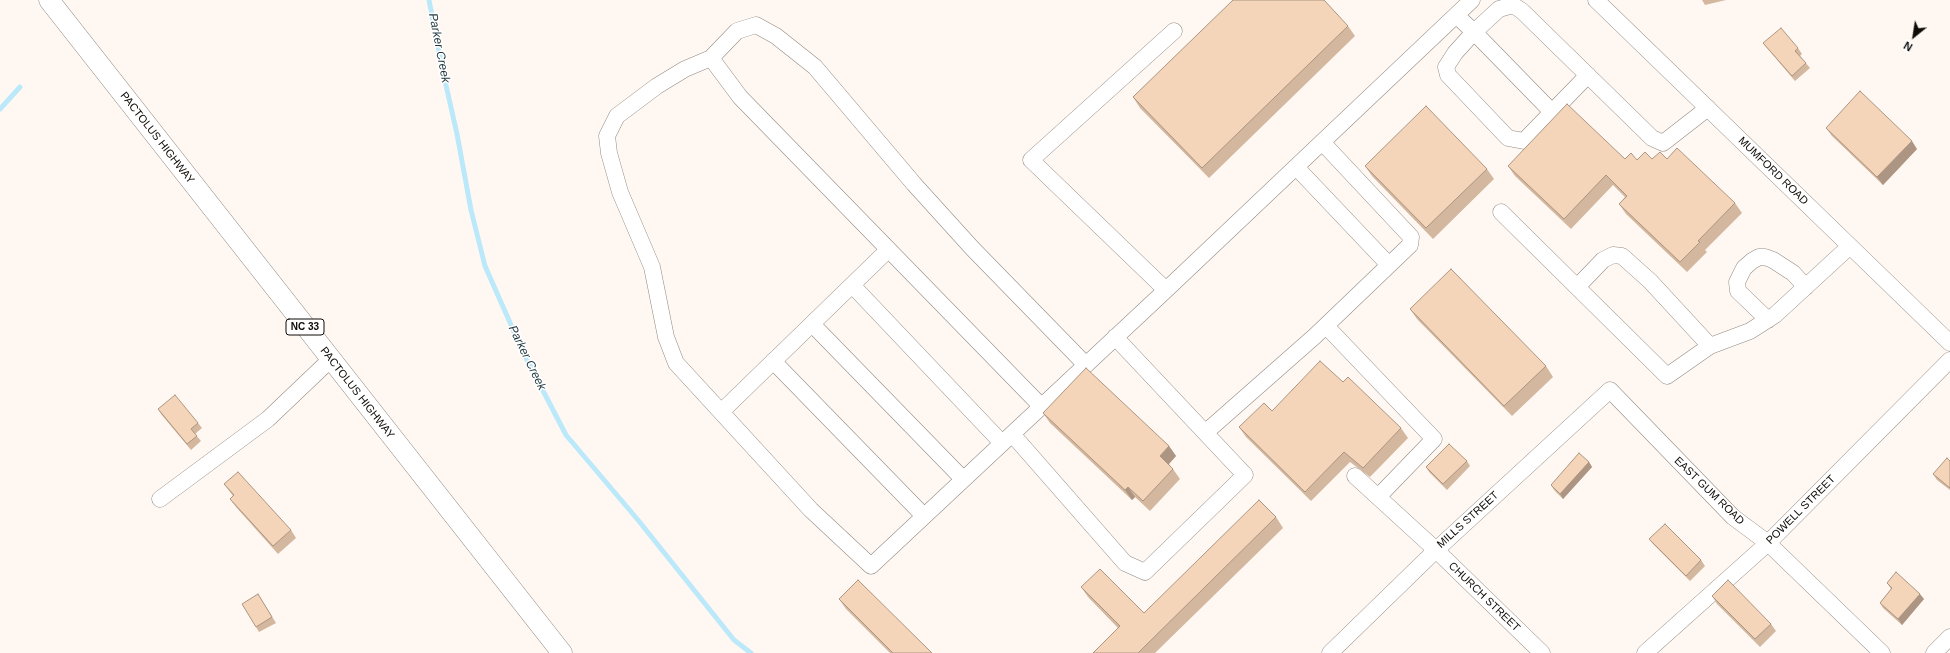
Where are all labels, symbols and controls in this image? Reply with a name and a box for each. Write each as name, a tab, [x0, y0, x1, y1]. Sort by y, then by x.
water label: Parker Creek	[425, 12, 453, 84]
north arrow	[1894, 16, 1934, 56]
text: N	[1902, 39, 1914, 54]
street label: PACTOLUS HIGHWAY	[117, 90, 197, 186]
street label: MUMFORD ROAD	[1735, 134, 1811, 208]
road number: NC 33	[286, 319, 324, 335]
water label: Parker Creek	[505, 323, 549, 393]
street label: PACTOLUS HIGHWAY	[317, 345, 397, 441]
street label: EAST GUM ROAD	[1671, 454, 1747, 528]
street label: POWELL STREET	[1764, 473, 1838, 547]
street label: MILLS STREET	[1435, 489, 1501, 551]
street label: CHURCH STREET	[1446, 560, 1522, 634]

